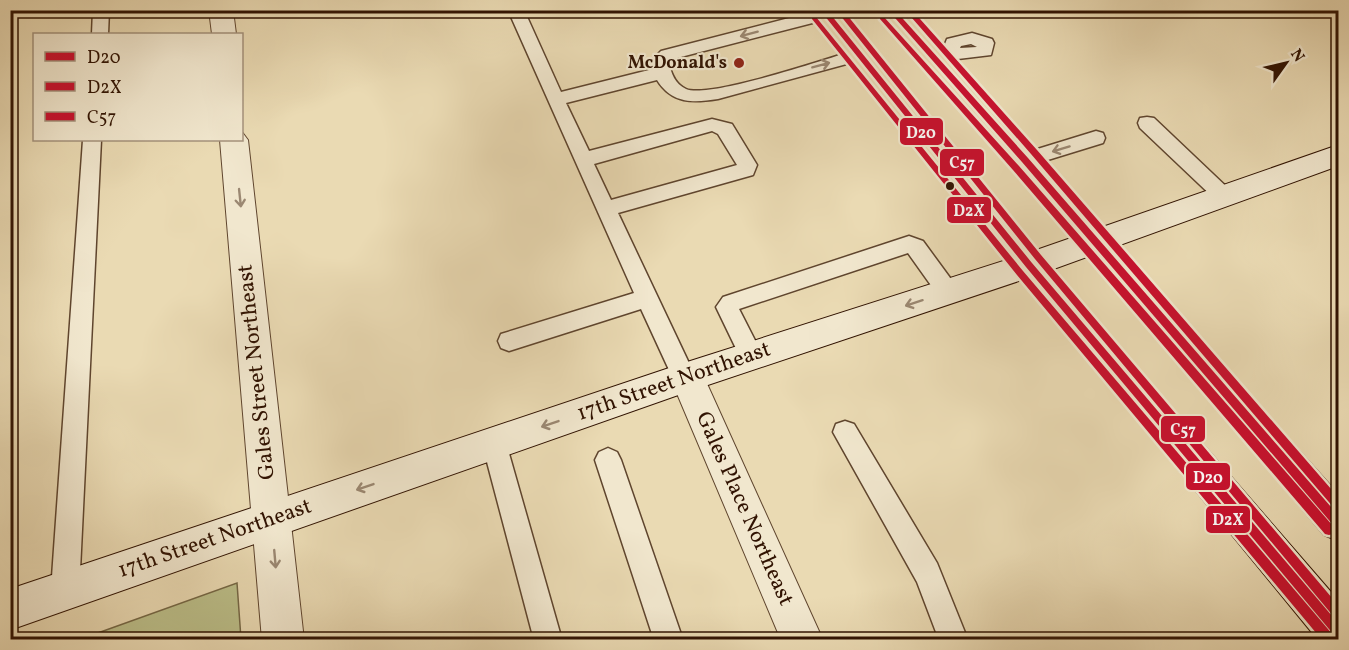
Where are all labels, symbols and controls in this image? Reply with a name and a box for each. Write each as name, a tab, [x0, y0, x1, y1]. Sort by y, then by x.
one-way arrow	[740, 29, 759, 40]
legend	[33, 33, 243, 141]
north arrow	[1256, 33, 1316, 93]
text: N	[1284, 45, 1309, 67]
text: D20	[87, 46, 121, 71]
place label: McDonald's	[628, 51, 727, 76]
marker: McDonald's	[732, 56, 746, 70]
one-way arrow	[811, 59, 830, 70]
text: D2X	[87, 76, 122, 101]
text: C57	[87, 106, 116, 131]
line badge: D20	[899, 117, 944, 146]
text: D20	[906, 123, 936, 145]
one-way arrow	[1052, 144, 1071, 155]
line badge: C57	[939, 148, 985, 177]
text: C57	[949, 153, 975, 175]
unlabelled marker	[944, 180, 956, 192]
one-way arrow	[235, 187, 246, 207]
line badge: D2X	[946, 196, 992, 224]
text: D2X	[953, 201, 985, 223]
street label: Gales Street Northeast	[230, 262, 284, 481]
one-way arrow	[905, 298, 924, 309]
street label: 17th Street Northeast	[573, 334, 775, 430]
street label: Gales Place Northeast	[687, 407, 801, 611]
line badge: C57	[1160, 415, 1206, 443]
one-way arrow	[541, 420, 560, 431]
text: C57	[1170, 420, 1196, 442]
line badge: D20	[1185, 462, 1231, 491]
text: D20	[1193, 468, 1223, 490]
one-way arrow	[356, 483, 375, 494]
street label: 17th Street Northeast	[114, 491, 316, 587]
line badge: D2X	[1205, 505, 1251, 534]
text: D2X	[1212, 510, 1244, 532]
one-way arrow	[270, 549, 281, 568]

